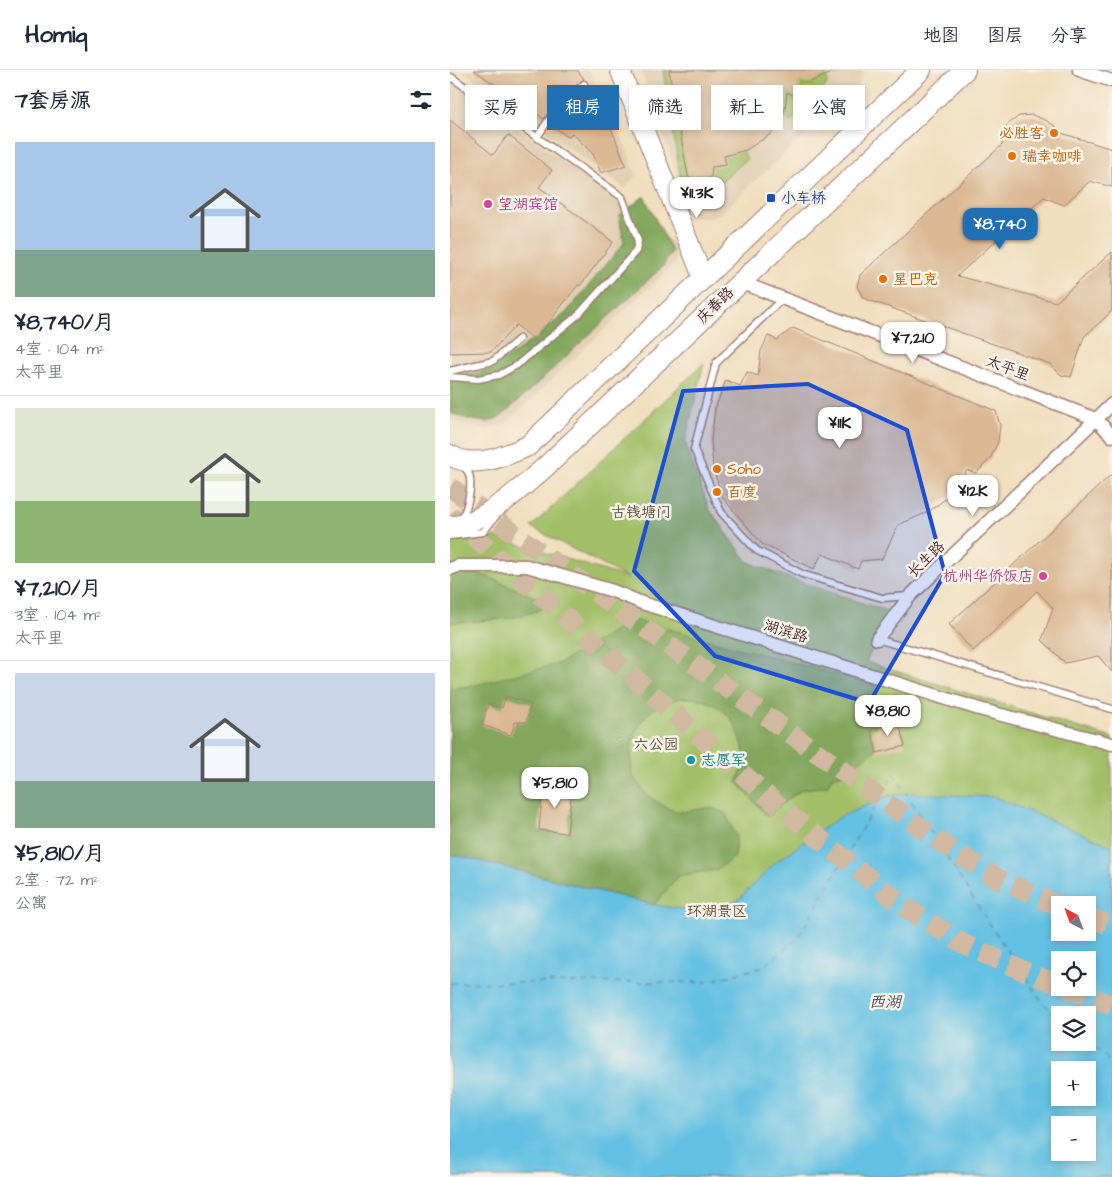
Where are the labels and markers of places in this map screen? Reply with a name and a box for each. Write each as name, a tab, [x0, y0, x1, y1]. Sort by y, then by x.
place label: 必胜客	[999, 123, 1044, 144]
marker: 必胜客	[1048, 127, 1060, 139]
place label: 瑞幸咖啡	[1022, 146, 1082, 167]
marker: 瑞幸咖啡	[1006, 150, 1018, 162]
pin: ¥11.3K	[656, 176, 738, 219]
place label: 小车桥	[781, 188, 826, 209]
marker: 小车桥	[765, 192, 777, 204]
place label: 望湖宾馆	[498, 194, 558, 215]
marker: 望湖宾馆	[482, 198, 494, 210]
pin: ¥8,740	[959, 208, 1041, 250]
place label: 星巴克	[893, 269, 938, 290]
marker: 星巴克	[877, 273, 889, 285]
pin: ¥7,210	[872, 322, 954, 364]
pin: ¥11K	[810, 406, 870, 449]
place label: Soho	[727, 459, 762, 480]
marker: Soho	[711, 463, 723, 475]
pin: ¥12K	[943, 474, 1003, 517]
place label: 百度	[727, 482, 757, 503]
marker: 百度	[711, 486, 723, 498]
place label: 杭州华侨饭店	[943, 566, 1033, 587]
marker: 杭州华侨饭店	[1037, 570, 1049, 582]
pin: ¥8,810	[847, 694, 929, 737]
place label: 志愿军	[701, 750, 746, 771]
marker: 志愿军	[685, 754, 697, 766]
pin: ¥5,810	[514, 766, 596, 809]

